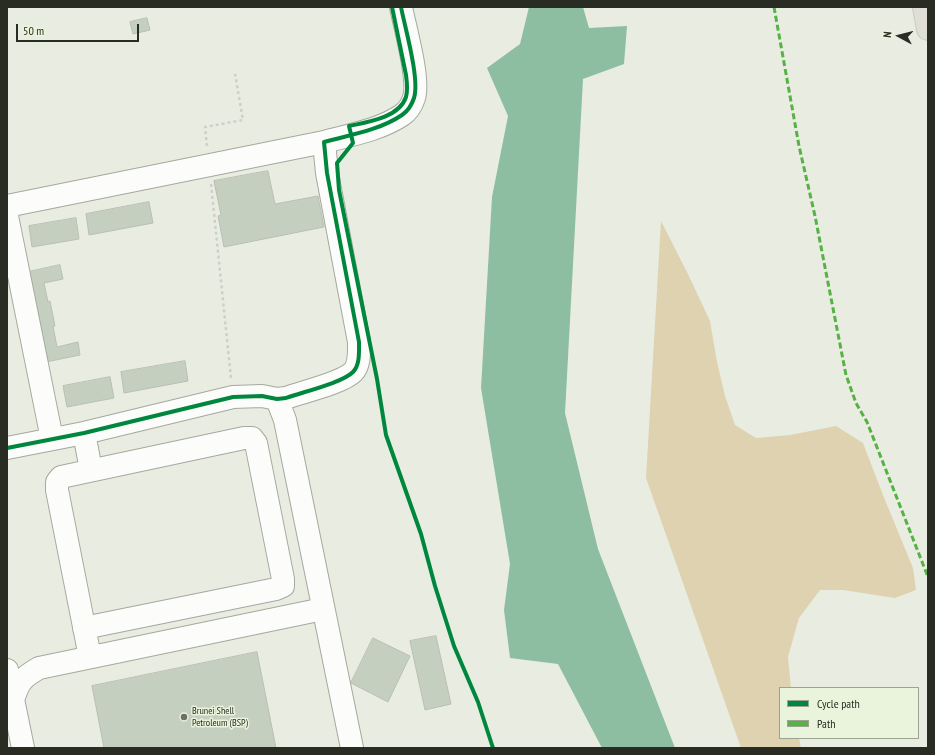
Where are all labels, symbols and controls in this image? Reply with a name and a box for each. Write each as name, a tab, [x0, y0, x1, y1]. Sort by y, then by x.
scale bar	[18, 16, 141, 42]
north arrow	[879, 16, 919, 56]
text: 50 m	[23, 23, 44, 38]
text: N	[880, 31, 894, 38]
legend	[779, 687, 919, 739]
text: Cycle path	[817, 696, 860, 711]
place label: Brunei Shell Petroleum (BSP)	[192, 705, 248, 728]
marker: Brunei Shell Petroleum (BSP)	[179, 712, 189, 722]
text: Path	[817, 716, 835, 731]

